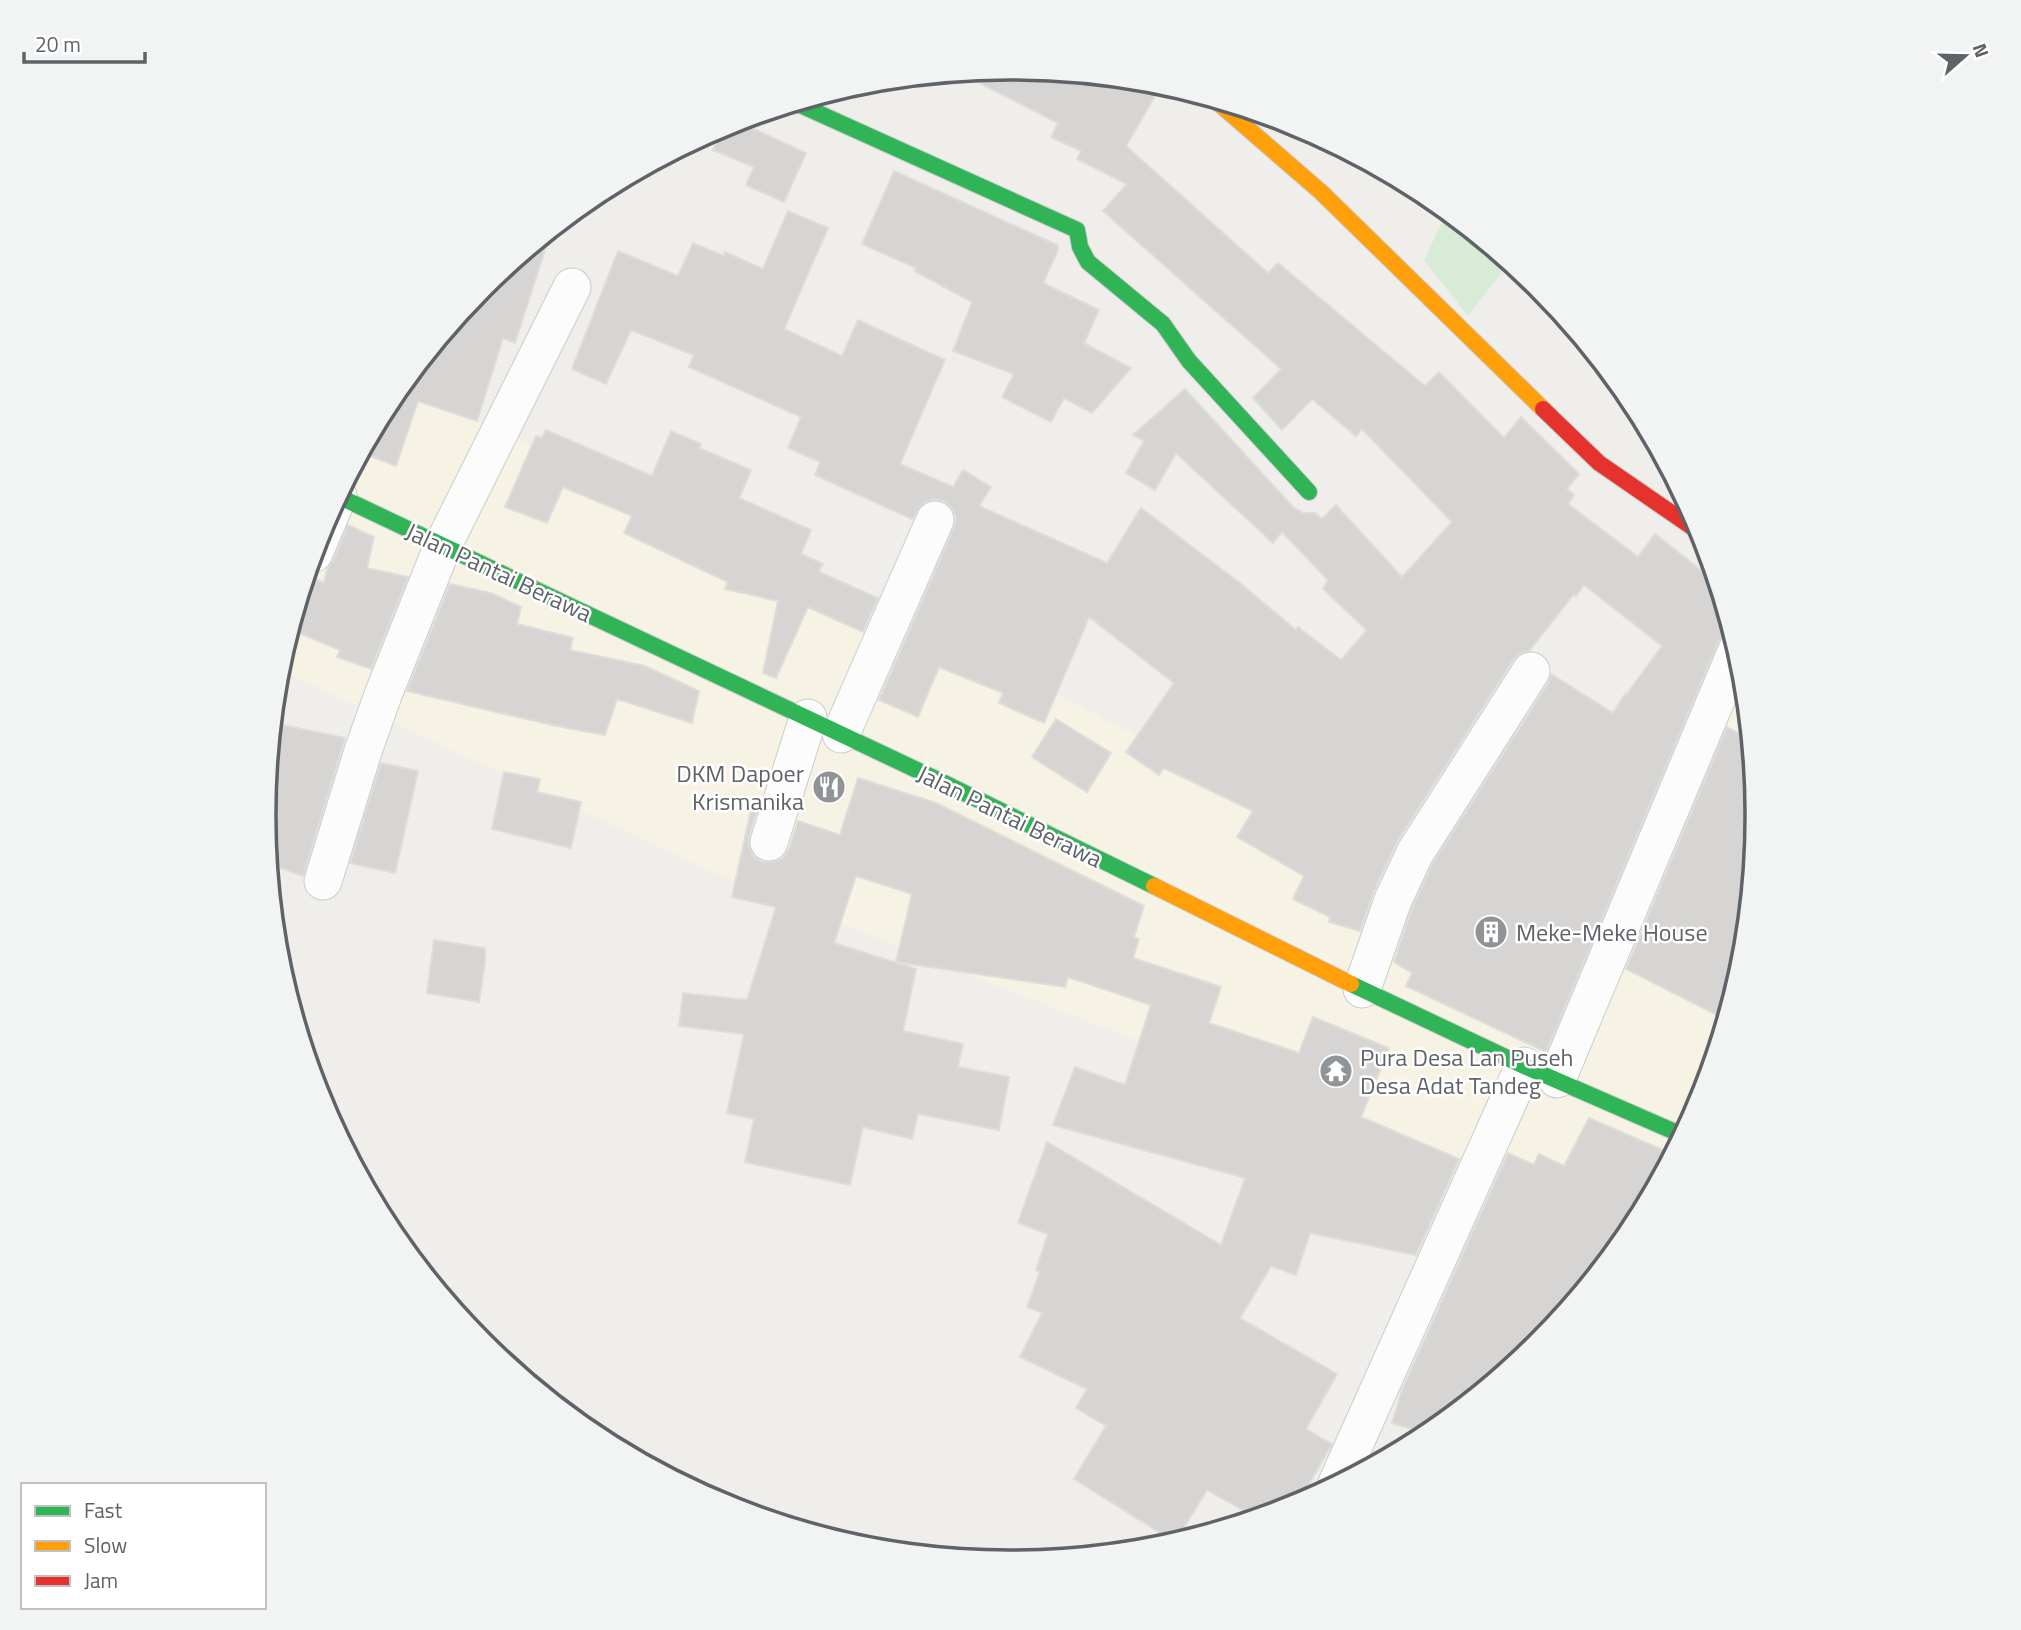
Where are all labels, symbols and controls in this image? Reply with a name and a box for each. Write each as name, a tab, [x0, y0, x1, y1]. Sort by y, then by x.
scale bar	[24, 21, 145, 65]
north arrow	[1930, 21, 2000, 91]
text: 20 m	[35, 28, 81, 60]
text: N	[1966, 39, 1997, 61]
street label: Jalan Pantai Berawa	[400, 513, 598, 631]
place label: DKM Dapoer Krismanika	[676, 755, 804, 819]
street label: Jalan Pantai Berawa	[911, 756, 1109, 876]
restaurant icon: DKM Dapoer Krismanika	[810, 768, 848, 806]
building icon: Meke-Meke House	[1472, 913, 1510, 951]
place label: Meke-Meke House	[1516, 914, 1708, 950]
place label: Pura Desa Lan Puseh Desa Adat Tandeg	[1360, 1039, 1573, 1103]
temple icon: Pura Desa Lan Puseh Desa Adat Tandeg	[1317, 1052, 1355, 1090]
legend	[21, 1483, 266, 1609]
text: Fast	[84, 1494, 123, 1526]
text: Slow	[84, 1529, 127, 1561]
text: Jam	[84, 1564, 118, 1596]

